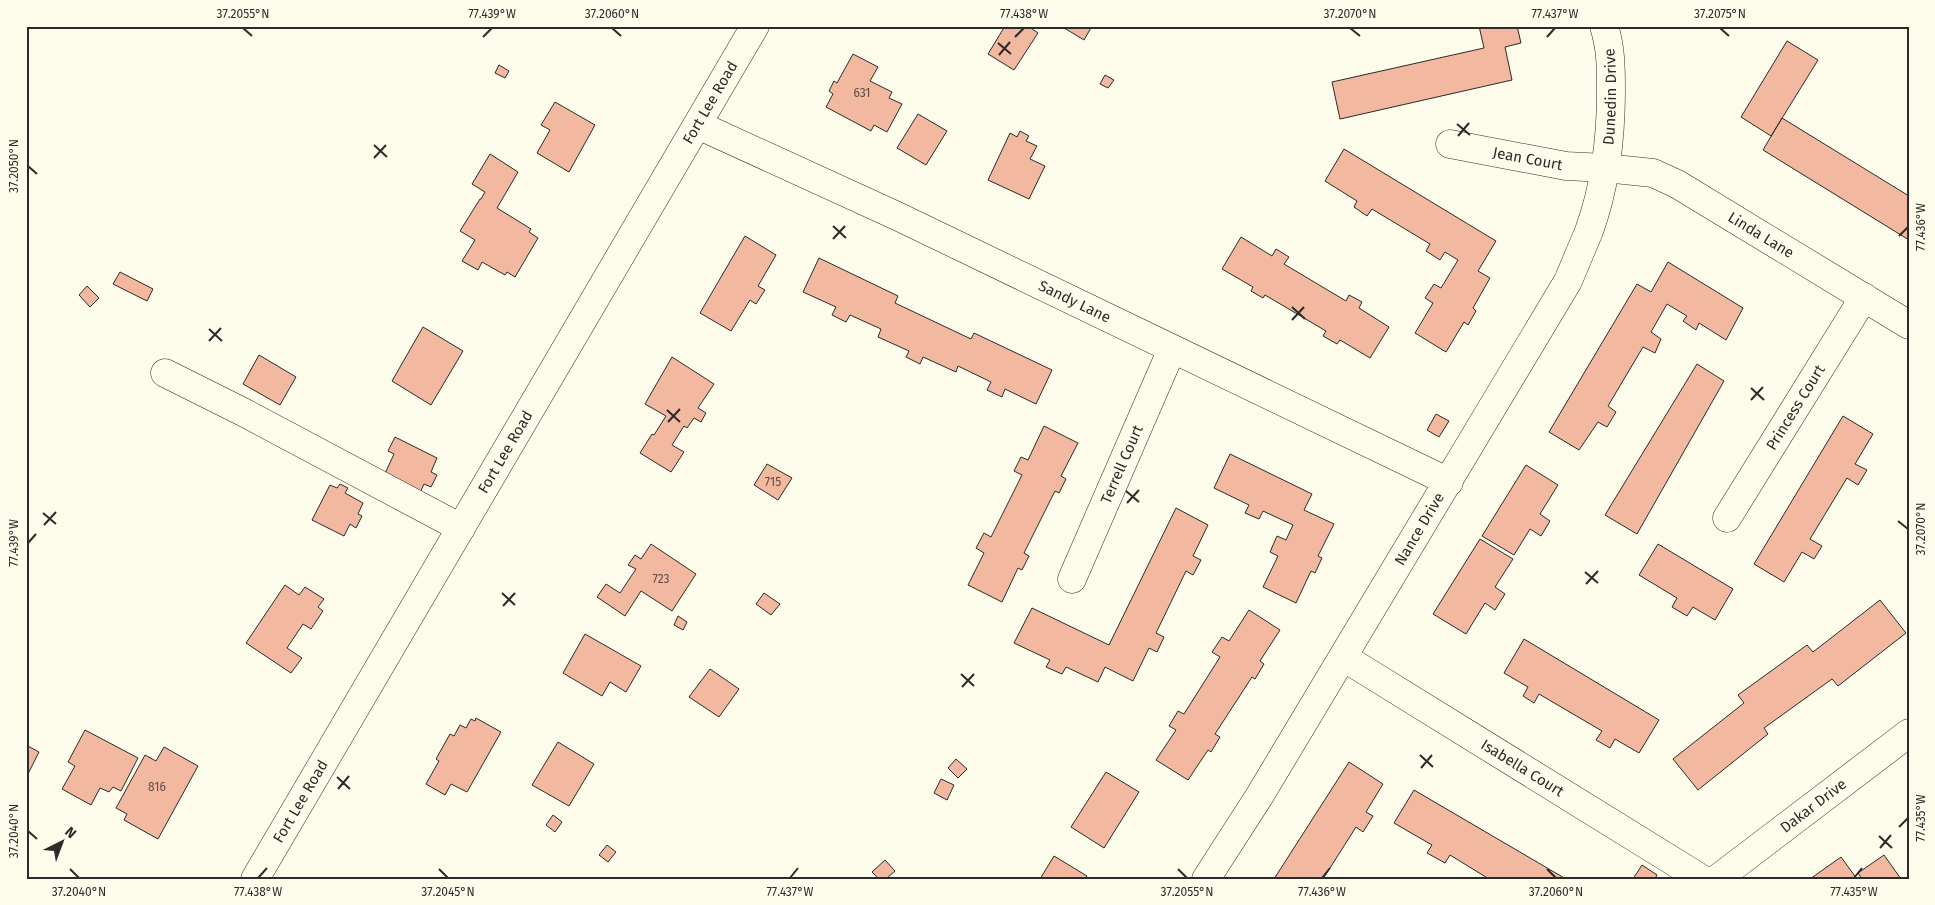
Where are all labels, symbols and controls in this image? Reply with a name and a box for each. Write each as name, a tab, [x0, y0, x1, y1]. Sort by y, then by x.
text: 37.2055°N	[216, 7, 270, 21]
text: 77.439°W	[468, 7, 516, 21]
text: 37.2060°N	[585, 7, 639, 21]
text: 77.438°W	[1000, 7, 1048, 21]
text: 37.2070°N	[1324, 7, 1376, 21]
text: 77.437°W	[1532, 7, 1579, 21]
text: 37.2075°N	[1694, 7, 1746, 21]
street label: Dunedin Drive	[1599, 47, 1620, 146]
street label: Fort Lee Road	[679, 58, 741, 147]
house number: 631	[853, 86, 871, 100]
text: 37.2050°N	[7, 139, 21, 193]
street label: Jean Court	[1491, 143, 1564, 174]
text: 77.436°W	[1914, 203, 1928, 251]
street label: Linda Lane	[1725, 208, 1797, 262]
street label: Sandy Lane	[1036, 277, 1114, 327]
street label: Princess Court	[1762, 361, 1829, 453]
street label: Fort Lee Road	[474, 407, 537, 497]
street label: Terrell Court	[1097, 422, 1147, 507]
house number: 715	[765, 475, 781, 489]
street label: Nance Drive	[1391, 489, 1448, 569]
text: 37.2070°N	[1914, 503, 1928, 555]
text: 77.439°W	[7, 519, 21, 567]
house number: 723	[652, 572, 670, 586]
street label: Isabella Court	[1478, 736, 1568, 801]
street label: Fort Lee Road	[269, 757, 332, 846]
street label: Dakar Drive	[1777, 775, 1850, 837]
house number: 816	[148, 780, 166, 794]
text: 77.435°W	[1914, 794, 1928, 842]
text: 37.2040°N	[7, 804, 21, 858]
north arrow	[38, 818, 88, 868]
text: N	[61, 823, 80, 842]
text: 37.2040°N	[52, 885, 106, 899]
text: 77.438°W	[234, 885, 282, 899]
text: 37.2045°N	[421, 885, 475, 899]
text: 77.437°W	[767, 885, 814, 899]
text: 37.2055°N	[1160, 885, 1214, 899]
text: 77.436°W	[1298, 885, 1346, 899]
text: 37.2060°N	[1529, 885, 1583, 899]
text: 77.435°W	[1830, 885, 1878, 899]

